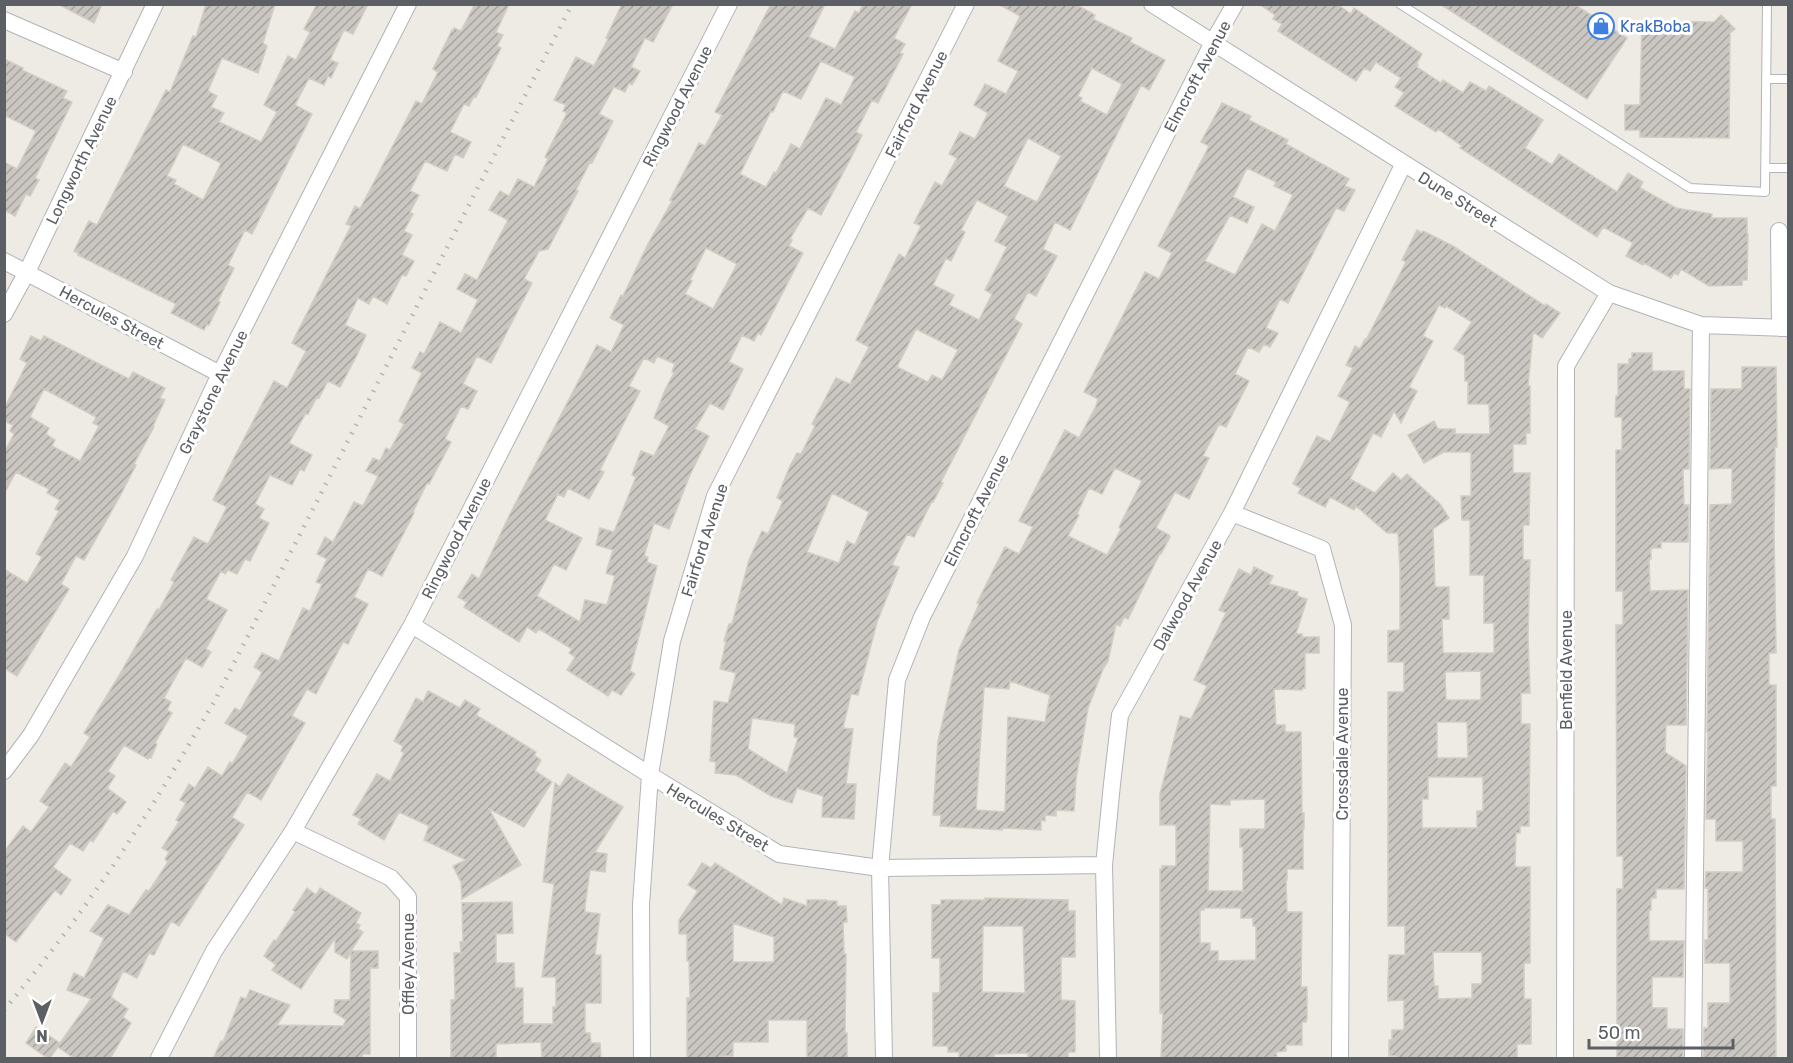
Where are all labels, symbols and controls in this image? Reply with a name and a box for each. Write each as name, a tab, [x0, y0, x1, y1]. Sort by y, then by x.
shop icon: KrakBoba	[1586, 11, 1616, 41]
street label: Elmcroft Avenue	[1160, 17, 1235, 135]
place label: KrakBoba	[1620, 17, 1691, 36]
street label: Ringwood Avenue	[639, 42, 716, 170]
street label: Fairford Avenue	[881, 47, 952, 161]
street label: Longworth Avenue	[42, 93, 121, 228]
street label: Dune Street	[1415, 168, 1501, 231]
street label: Hercules Street	[56, 282, 167, 353]
street label: Graystone Avenue	[175, 327, 252, 457]
street label: Elmcroft Avenue	[940, 451, 1013, 570]
street label: Ringwood Avenue	[418, 474, 495, 602]
street label: Fairford Avenue	[677, 481, 732, 599]
street label: Dalwood Avenue	[1149, 536, 1226, 654]
street label: Benfield Avenue	[1557, 610, 1576, 730]
street label: Crossdale Avenue	[1333, 688, 1352, 820]
street label: Hercules Street	[663, 779, 772, 855]
street label: Offley Avenue	[399, 913, 418, 1015]
north arrow	[12, 991, 72, 1051]
scale bar	[1589, 1012, 1733, 1050]
text: 50 m	[1598, 1022, 1641, 1044]
text: N	[36, 1026, 48, 1045]

